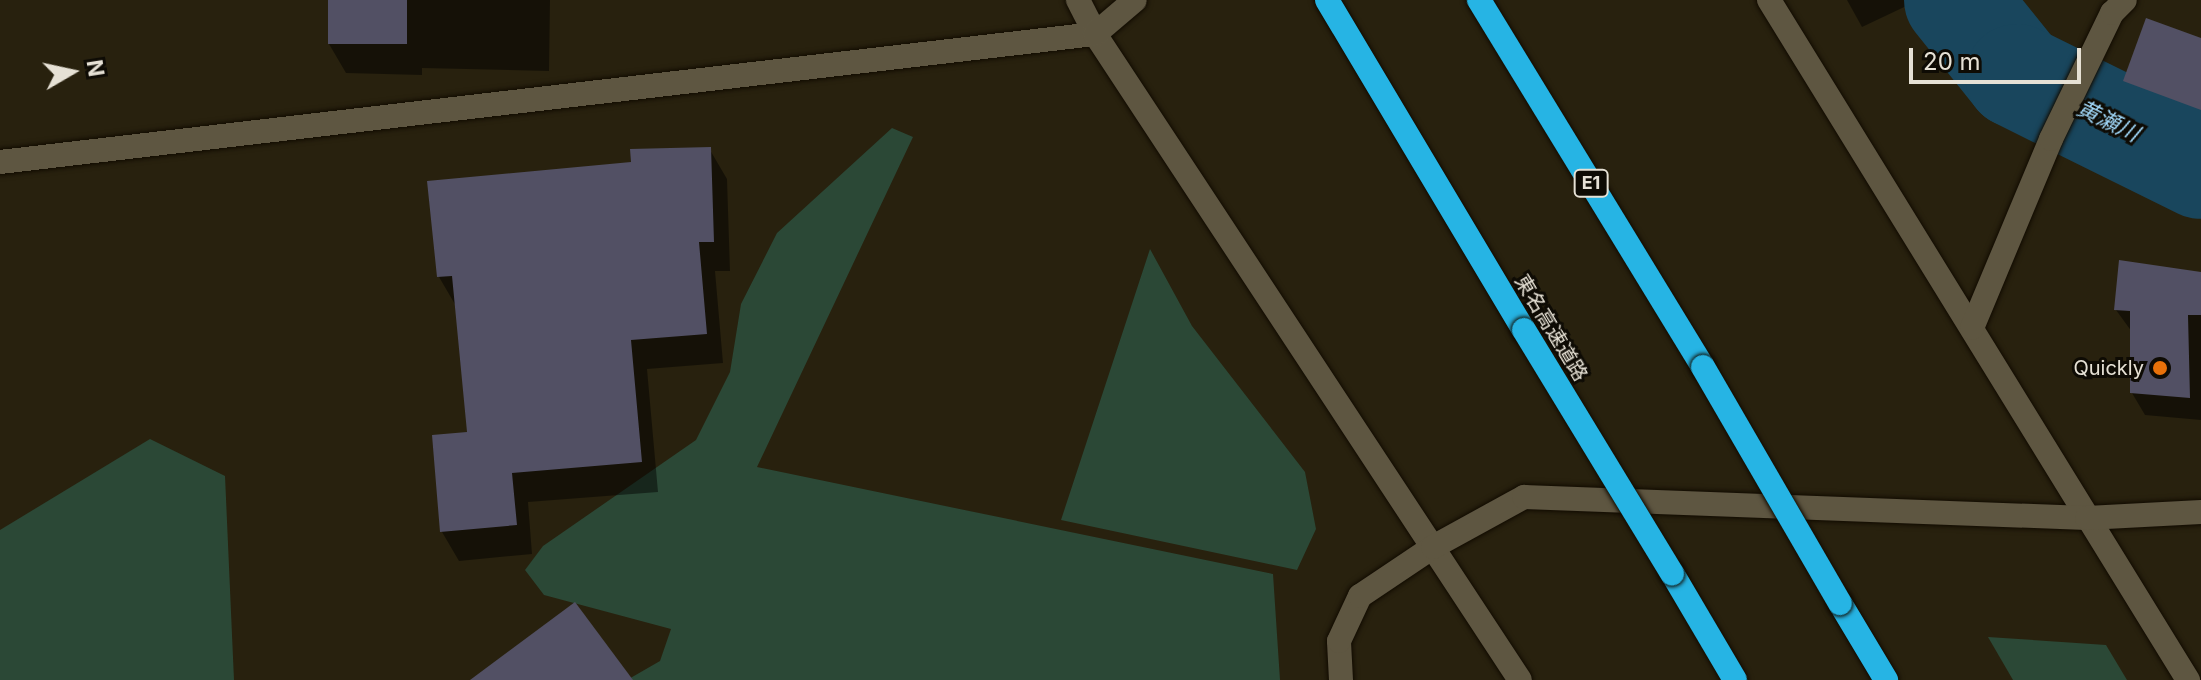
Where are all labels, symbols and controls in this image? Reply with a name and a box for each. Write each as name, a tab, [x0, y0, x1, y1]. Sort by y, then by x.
north arrow	[32, 32, 112, 112]
scale bar	[1913, 32, 2085, 82]
text: 20 m	[1923, 47, 1981, 76]
text: N	[82, 58, 110, 79]
water label: 黄瀬川	[2073, 95, 2143, 147]
road number: E1	[1573, 169, 1609, 197]
street label: 東名高速道路	[1510, 270, 1592, 386]
place label: Quickly	[2073, 356, 2144, 380]
marker: Quickly	[2151, 359, 2169, 377]

